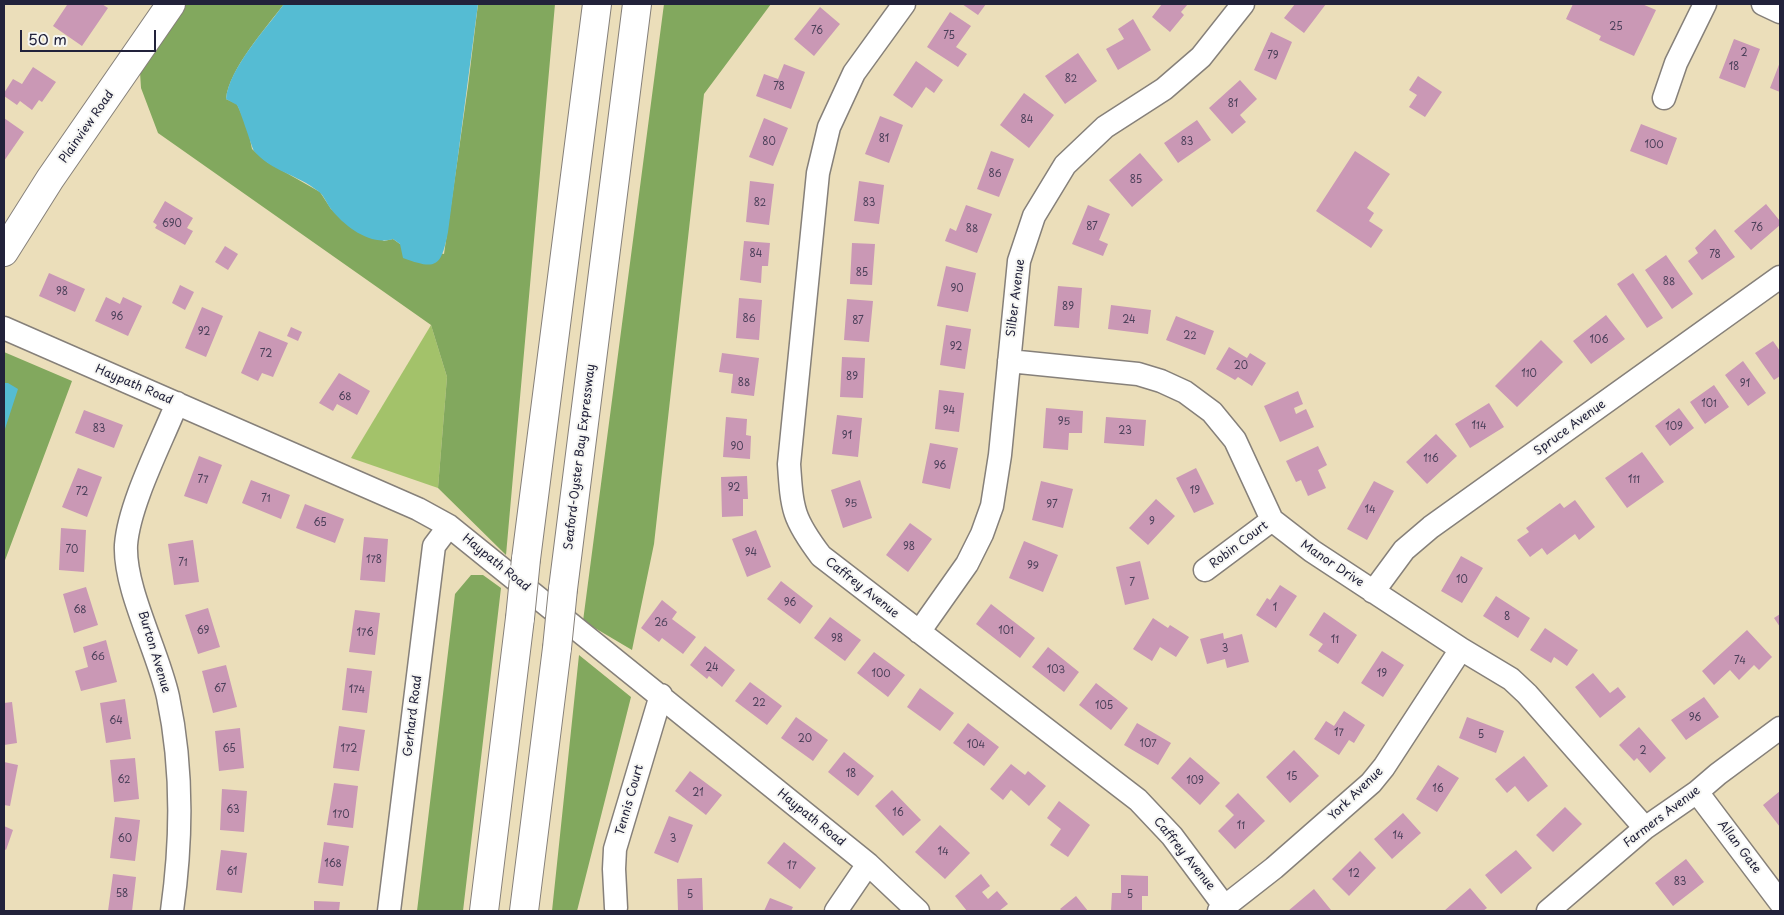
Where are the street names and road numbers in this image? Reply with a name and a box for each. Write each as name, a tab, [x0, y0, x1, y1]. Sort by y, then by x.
street label: Plainview Road	[57, 88, 117, 166]
street label: Silber Avenue	[1004, 258, 1028, 338]
street label: Haypath Road	[93, 362, 175, 408]
street label: Seaford-Oyster Bay Expressway	[561, 363, 599, 551]
street label: Spruce Avenue	[1531, 397, 1609, 459]
street label: Robin Court	[1207, 518, 1271, 572]
street label: Haypath Road	[459, 531, 533, 595]
street label: Manor Drive	[1298, 538, 1366, 590]
street label: Caffrey Avenue	[822, 555, 902, 621]
street label: Burton Avenue	[135, 609, 173, 695]
street label: Gerhard Road	[401, 675, 425, 757]
street label: Tennis Court	[613, 763, 647, 837]
street label: York Avenue	[1326, 765, 1386, 823]
street label: Farmers Avenue	[1621, 783, 1703, 851]
street label: Haypath Road	[774, 786, 848, 850]
street label: Caffrey Avenue	[1150, 815, 1218, 893]
street label: Allan Gate	[1714, 818, 1764, 876]

